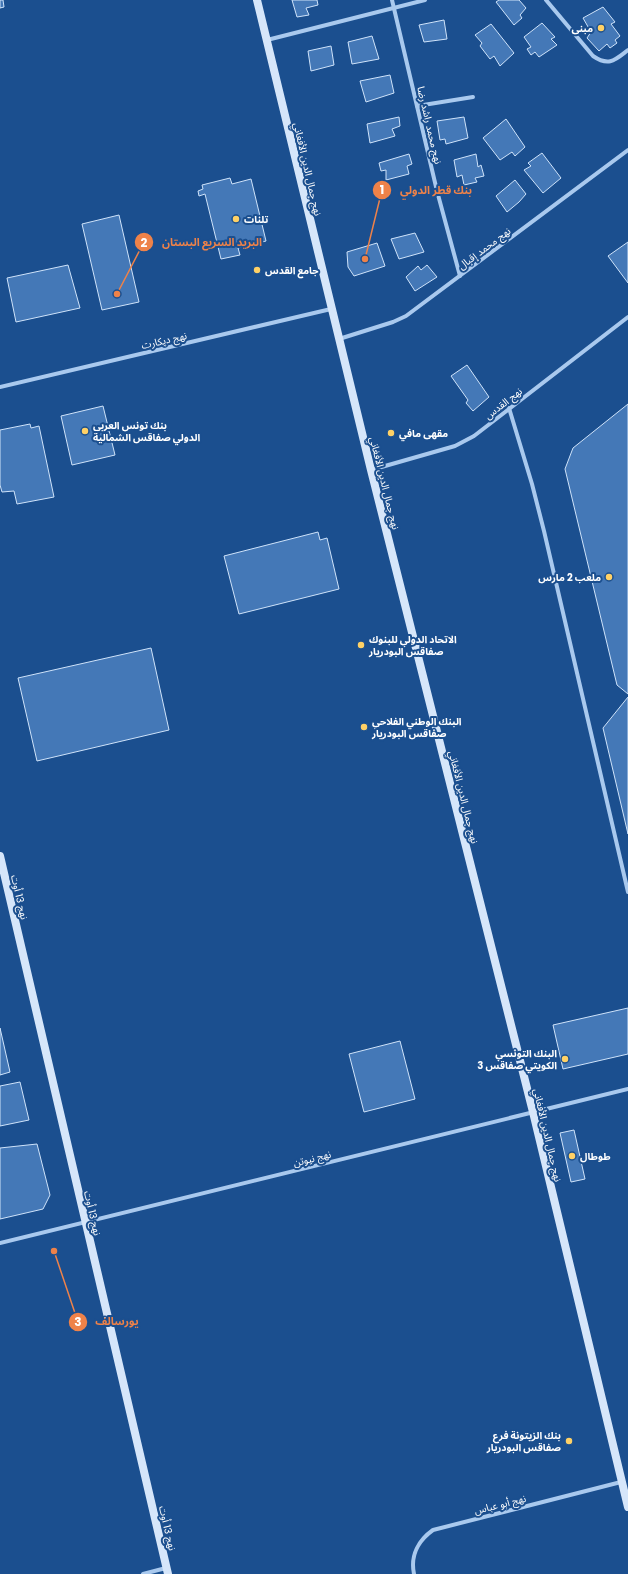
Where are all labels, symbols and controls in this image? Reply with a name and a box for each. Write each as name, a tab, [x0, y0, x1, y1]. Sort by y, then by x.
place label: مبنى	[572, 21, 593, 36]
marker: مبنى	[596, 23, 606, 33]
street label: نهج محمد راشد رضا	[413, 85, 446, 166]
street label: نهج جمال الدين الأفغاني	[289, 121, 326, 218]
callout: بنك قطر الدولي	[372, 179, 480, 202]
text: 1	[380, 181, 384, 198]
text: بنك قطر الدولي	[400, 182, 472, 200]
place label: تلنات	[244, 212, 269, 227]
marker: تلنات	[231, 214, 241, 224]
street label: نهج محمد إقبال	[455, 223, 514, 273]
callout: البريد السريع البستان	[134, 231, 270, 254]
text: 2	[141, 234, 148, 251]
text: البريد السريع البستان	[162, 234, 262, 251]
place label: جامع القدس	[265, 263, 319, 279]
marker: جامع القدس	[252, 265, 262, 275]
street label: نهج ديكارت	[140, 328, 189, 353]
street label: نهج القدس	[481, 384, 526, 423]
place label: بنك تونس العربي الدولي صفاقس الشمالية	[93, 418, 200, 446]
marker: بنك تونس العربي الدولي صفاقس الشمالية	[80, 426, 90, 436]
place label: مقهى مافي	[399, 426, 448, 442]
marker: مقهى مافي	[386, 428, 396, 438]
street label: نهج جمال الدين الأفغاني	[365, 435, 403, 532]
place label: ملعب 2 مارس	[538, 570, 601, 585]
marker: ملعب 2 مارس	[604, 572, 614, 582]
place label: الاتحاد الدولي للبنوك صفاقس البودريار	[368, 632, 457, 659]
marker: الاتحاد الدولي للبنوك صفاقس البودريار	[356, 640, 366, 650]
place label: البنك الوطني الفلاحي صفاقس البودريار	[371, 714, 462, 741]
marker: البنك الوطني الفلاحي صفاقس البودريار	[359, 722, 369, 732]
street label: نهج جمال الدين الأفغاني	[444, 749, 482, 846]
street label: نهج 13 أوت	[7, 873, 32, 921]
place label: البنك التونسي الكويتي صفاقس 3	[477, 1046, 557, 1074]
marker: البنك التونسي الكويتي صفاقس 3	[560, 1054, 570, 1064]
street label: نهج جمال الدين الأفغاني	[529, 1087, 566, 1184]
street label: نهج نيوتن	[292, 1146, 333, 1170]
place label: طوطال	[580, 1149, 611, 1164]
marker: طوطال	[567, 1151, 577, 1161]
street label: نهج 13 أوت	[80, 1189, 105, 1237]
callout: يورسالف	[68, 1310, 147, 1333]
text: 3	[74, 1313, 82, 1330]
text: يورسالف	[95, 1313, 139, 1329]
place label: بنك الزيتونة فرع صفاقس البودريار	[486, 1428, 561, 1455]
marker: بنك الزيتونة فرع صفاقس البودريار	[564, 1436, 574, 1446]
street label: نهج أبو عباس	[473, 1491, 528, 1518]
street label: نهج 13 أوت	[155, 1504, 180, 1552]

